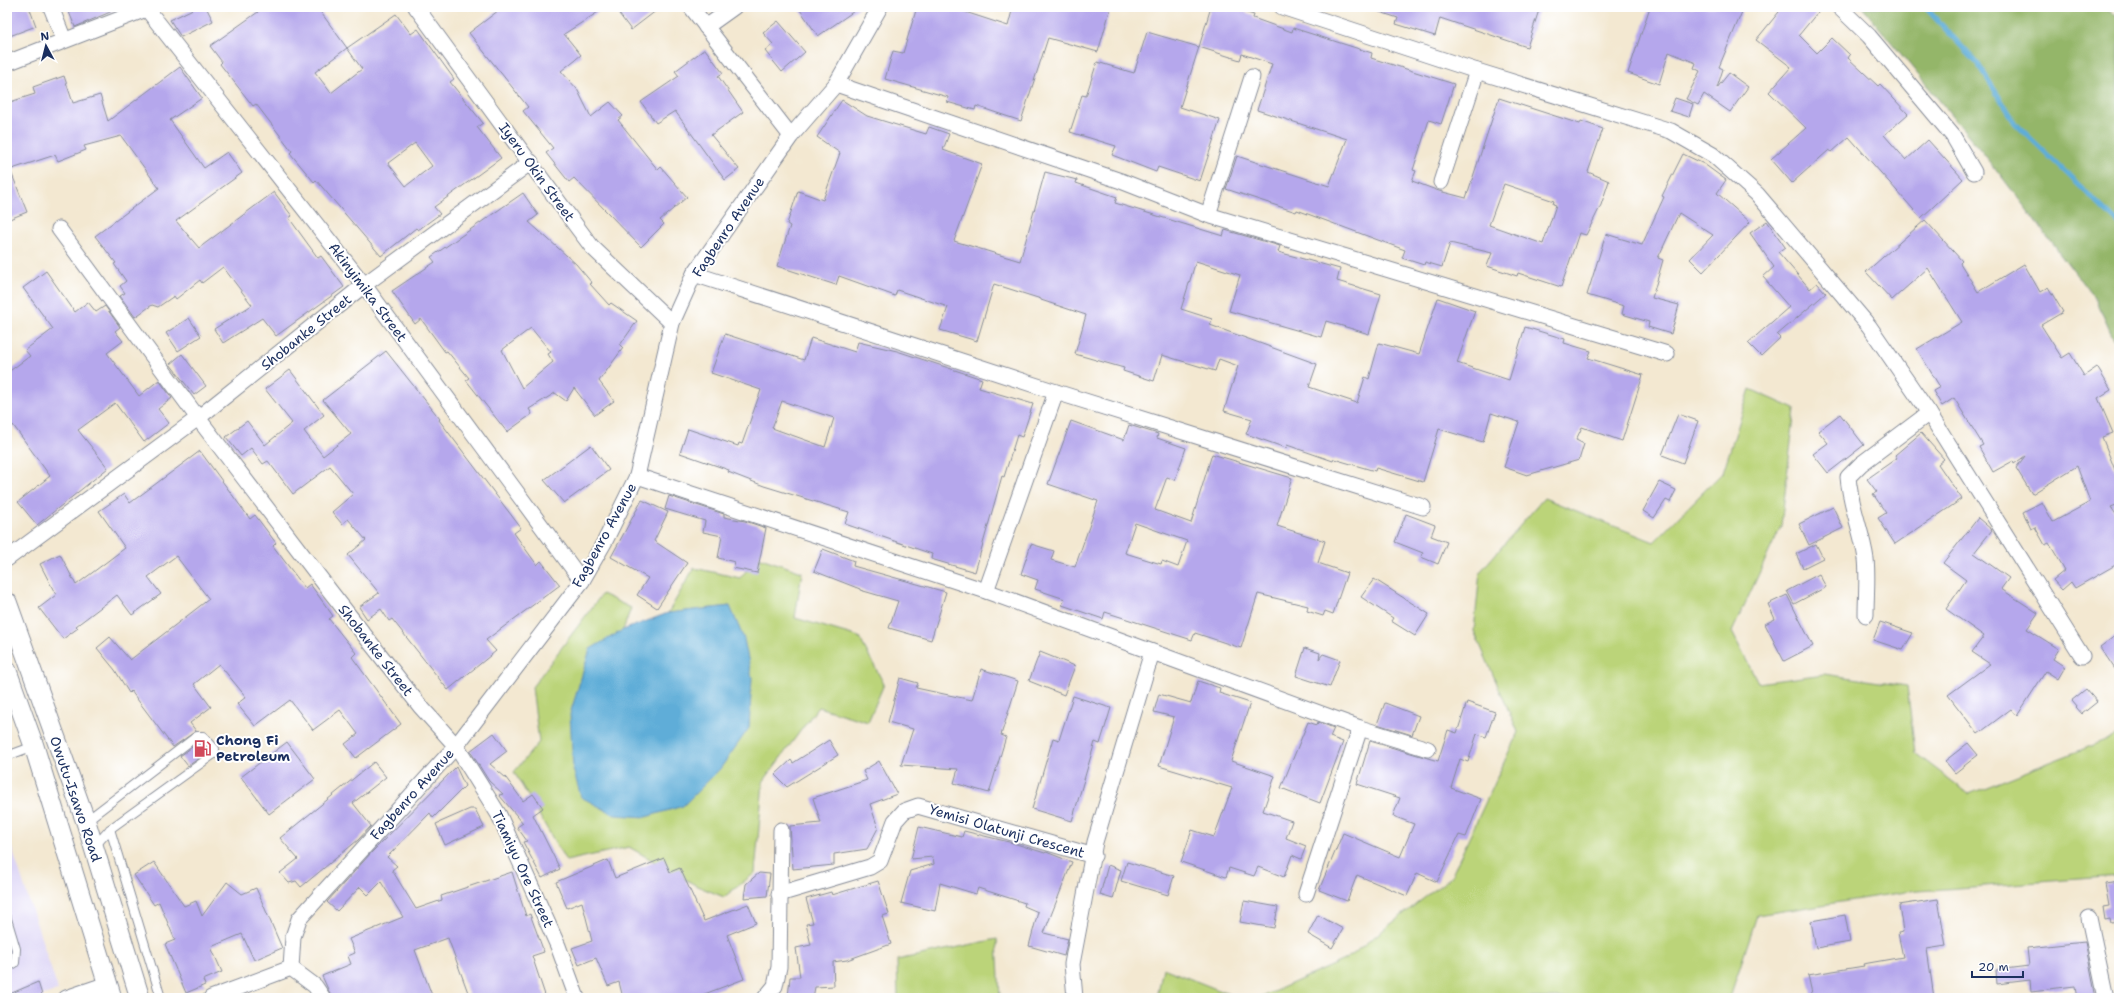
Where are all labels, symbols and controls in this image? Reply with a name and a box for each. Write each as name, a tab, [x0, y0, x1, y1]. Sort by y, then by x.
north arrow	[26, 26, 66, 66]
text: N	[40, 29, 50, 45]
street label: Iyeru Okin Street	[495, 119, 579, 225]
street label: Fagbenro Avenue	[688, 173, 768, 281]
street label: Akinyimika Street	[325, 239, 411, 345]
street label: Shobanke Street	[257, 290, 355, 374]
street label: Fagbenro Avenue	[568, 479, 640, 591]
street label: Shobanke Street	[335, 601, 417, 699]
place label: Chong Fi Petroleum	[216, 731, 290, 765]
street label: Owutu-Isawo Road	[46, 734, 106, 864]
fuel station icon: Chong Fi Petroleum	[193, 738, 213, 758]
street label: Fagbenro Avenue	[366, 744, 458, 844]
street label: Yemisi Olatunji Crescent	[927, 800, 1087, 862]
street label: Tiamiyu Ore Street	[488, 808, 558, 930]
scale bar	[1972, 953, 2023, 979]
text: 20 m	[1978, 959, 2009, 975]

